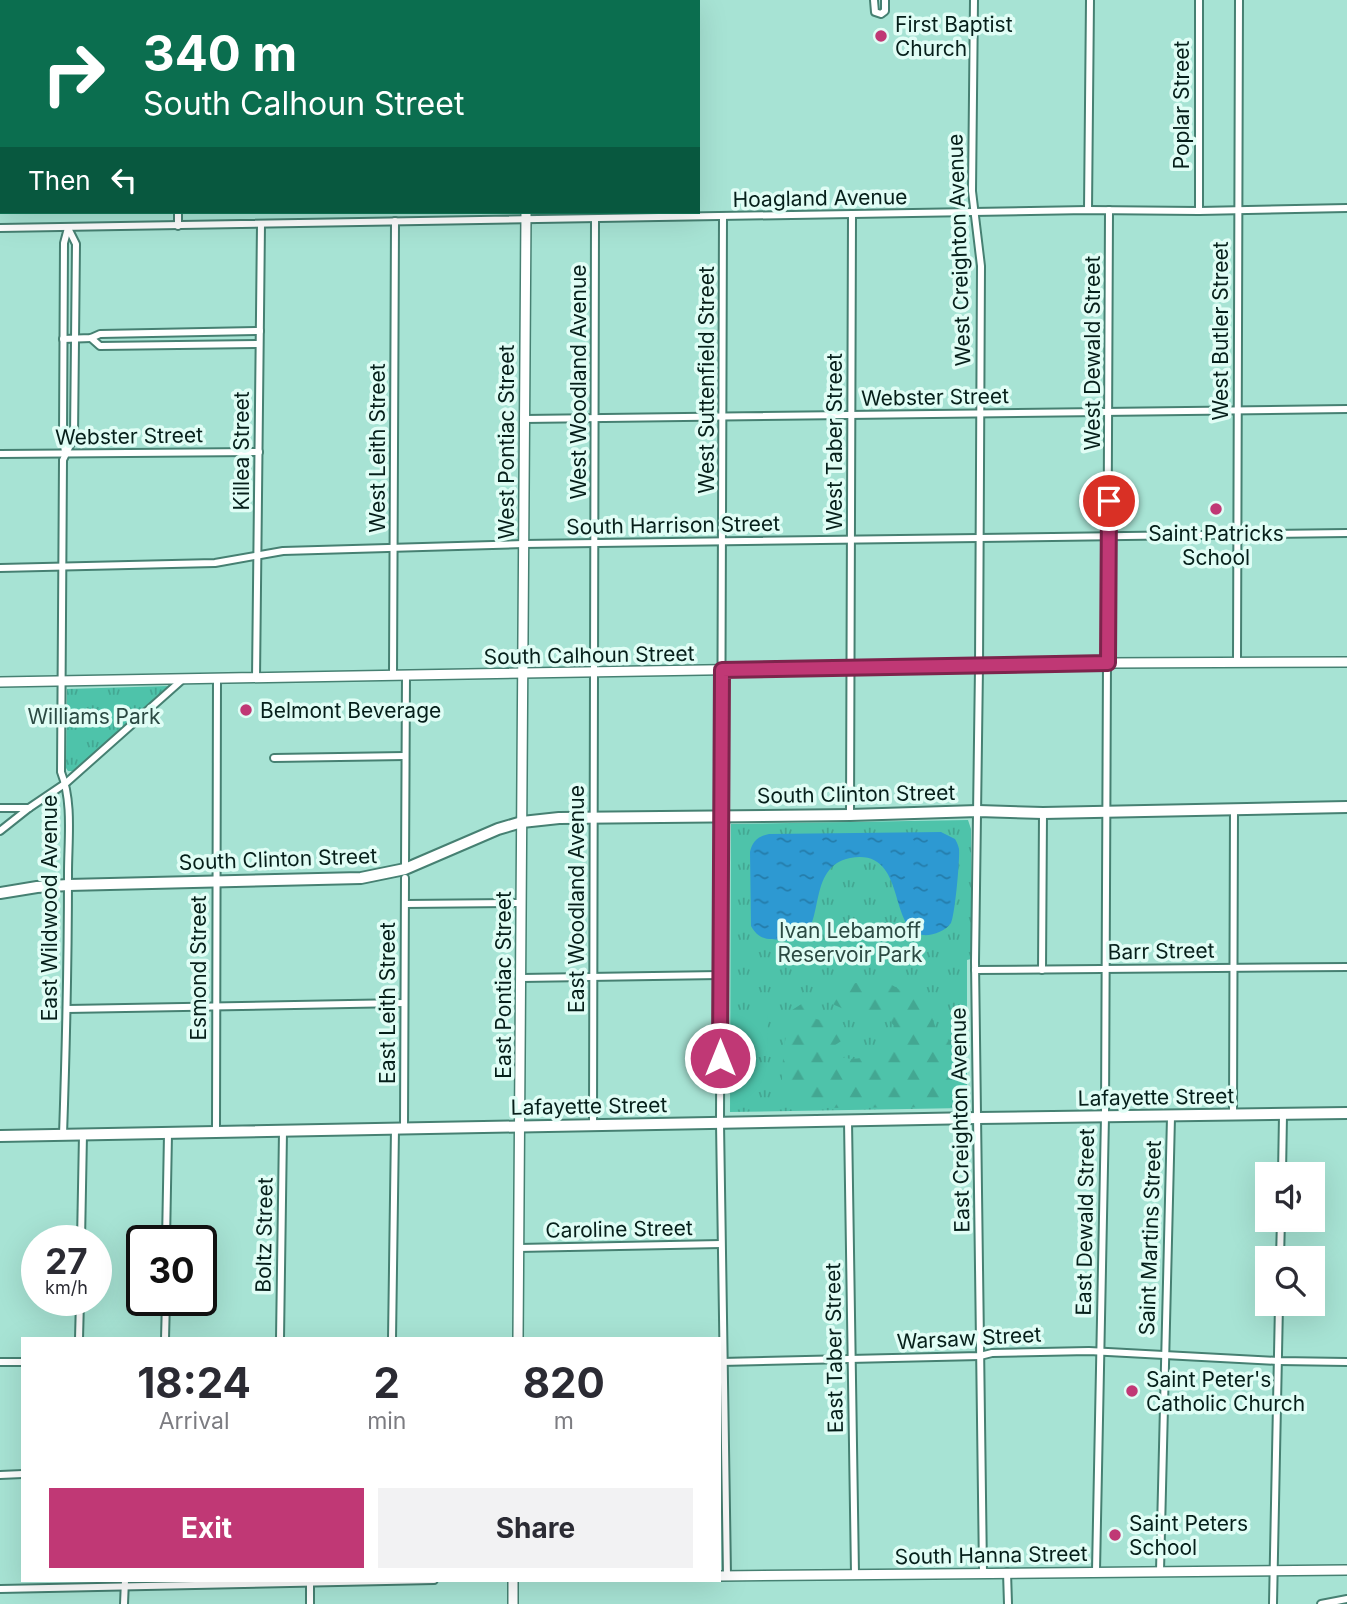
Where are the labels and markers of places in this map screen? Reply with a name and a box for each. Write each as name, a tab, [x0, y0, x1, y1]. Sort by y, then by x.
place label: First Baptist Church	[895, 12, 1013, 61]
marker: First Baptist Church	[873, 28, 889, 44]
pin	[1079, 471, 1139, 531]
marker: Saint Patricks School	[1208, 501, 1224, 517]
place label: Saint Patricks School	[1148, 521, 1284, 570]
place label: Belmont Beverage	[260, 698, 441, 723]
marker: Belmont Beverage	[238, 702, 254, 718]
place label: Saint Peter's Catholic Church	[1146, 1367, 1305, 1416]
marker: Saint Peter's Catholic Church	[1124, 1383, 1140, 1399]
place label: Saint Peters School	[1129, 1511, 1248, 1560]
marker: Saint Peters School	[1107, 1527, 1123, 1543]

